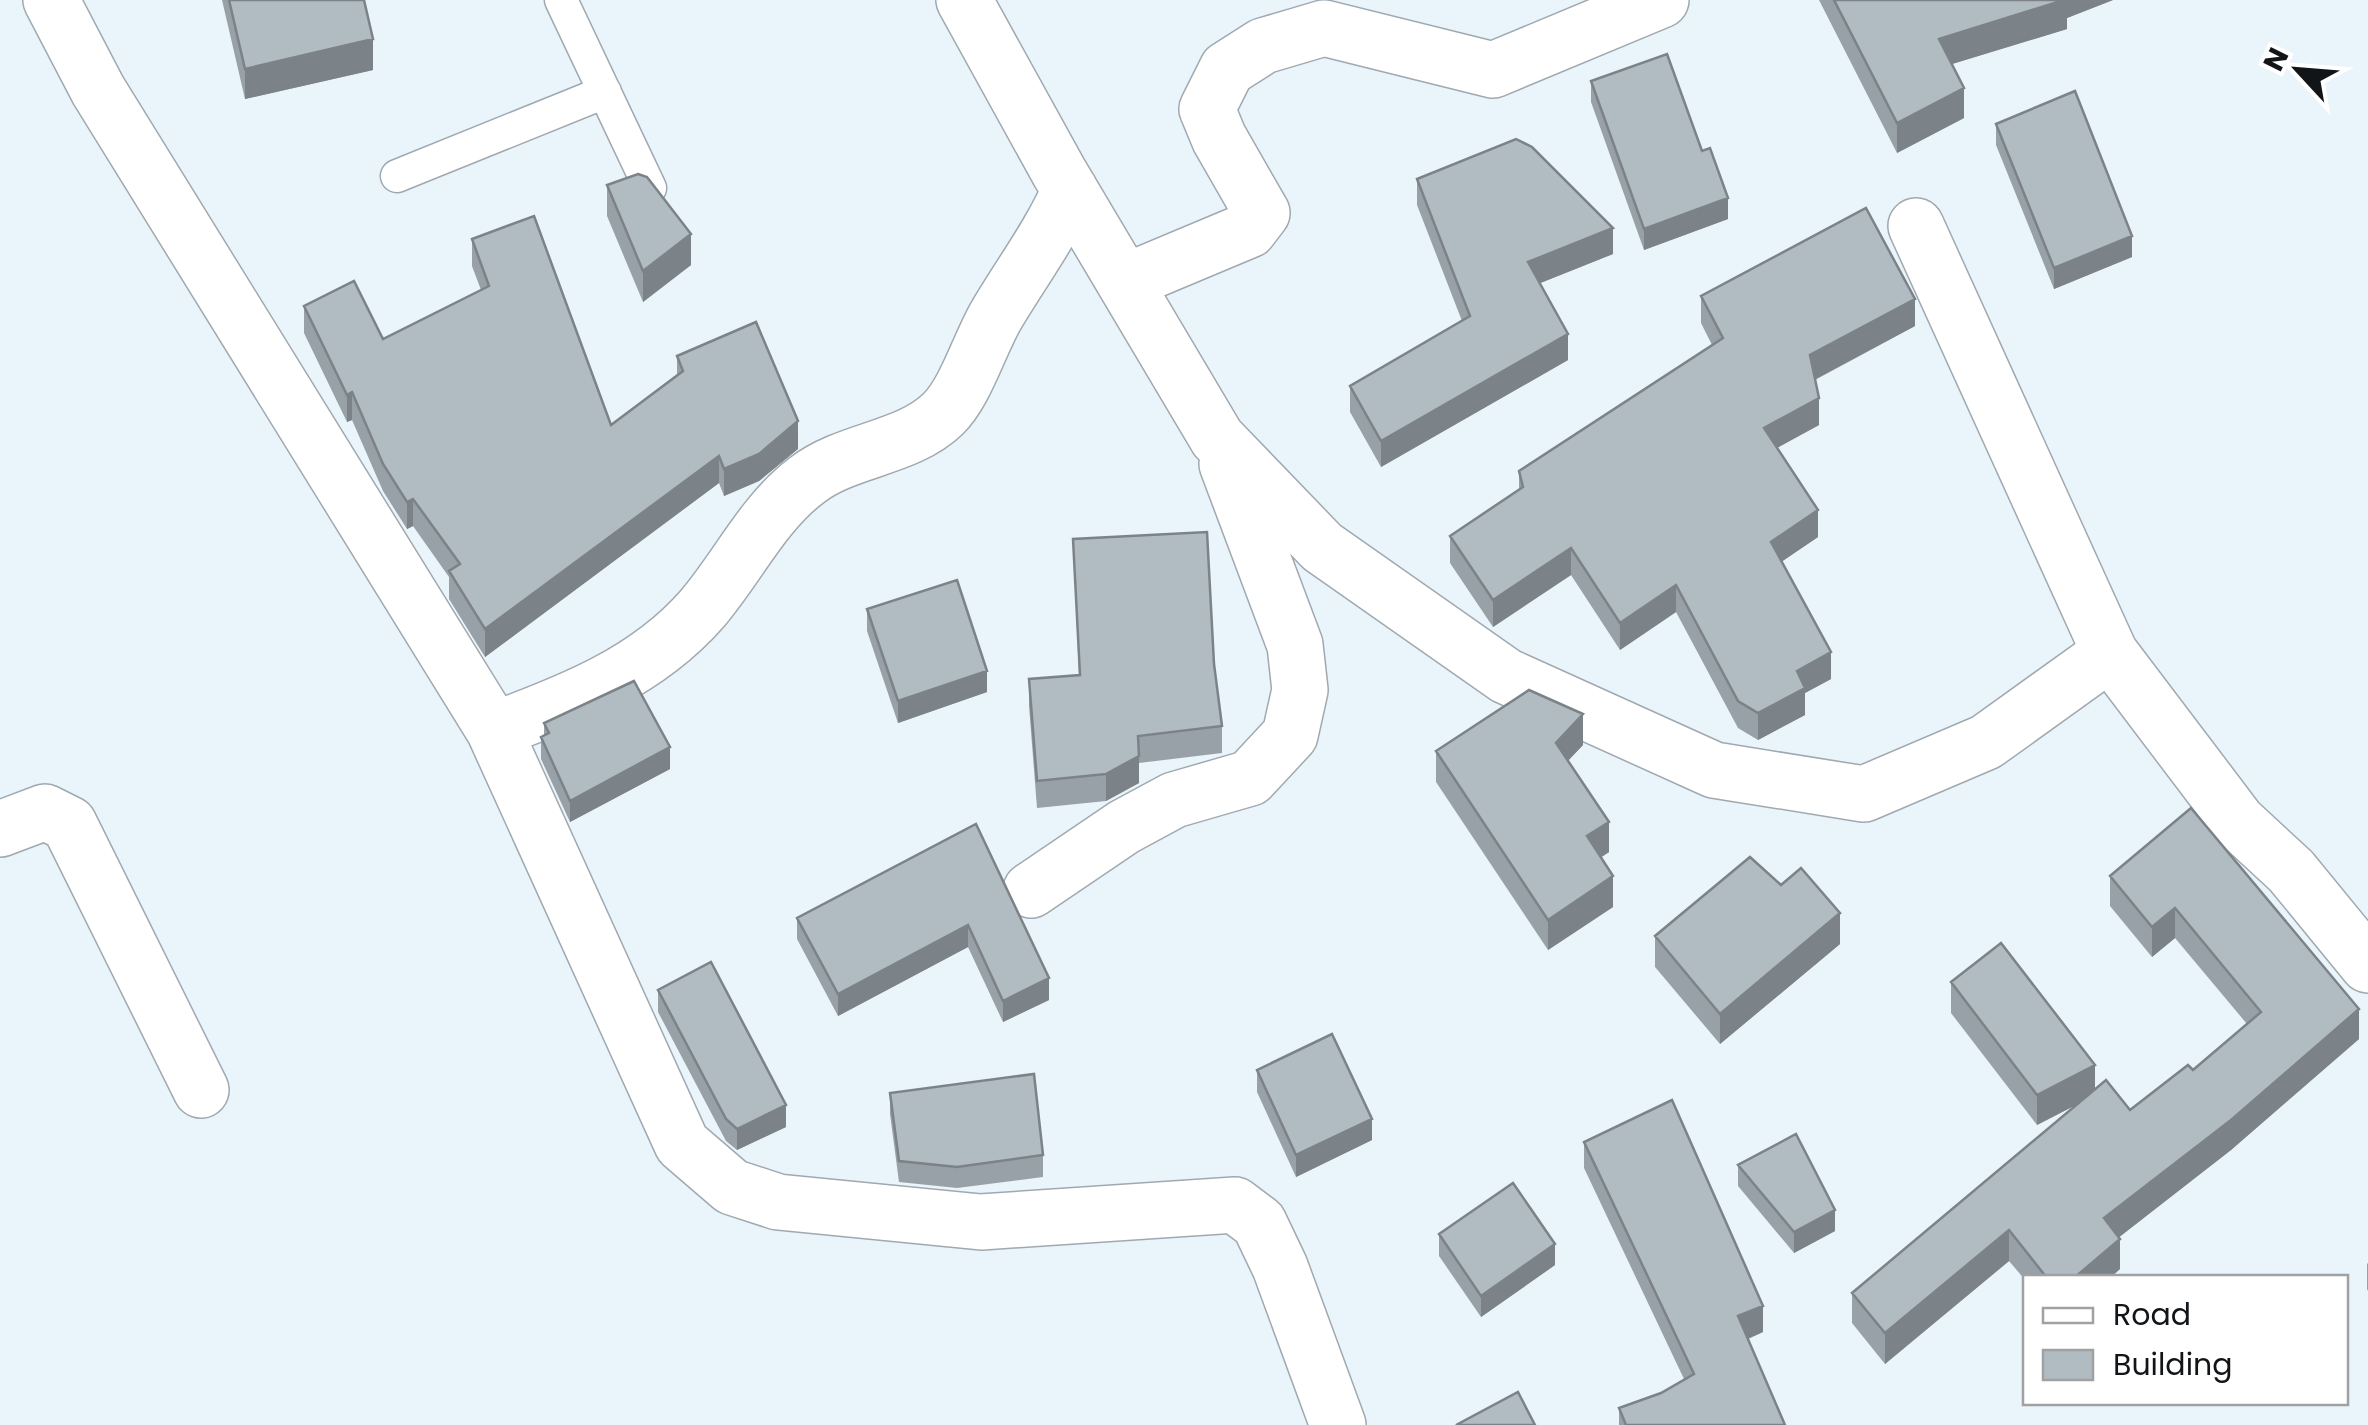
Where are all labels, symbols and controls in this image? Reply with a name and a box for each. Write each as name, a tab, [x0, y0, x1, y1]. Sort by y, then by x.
north arrow	[2248, 20, 2348, 120]
text: N	[2254, 41, 2298, 77]
legend	[2023, 1275, 2348, 1405]
text: Road	[2113, 1293, 2191, 1336]
text: Building	[2113, 1343, 2233, 1386]

